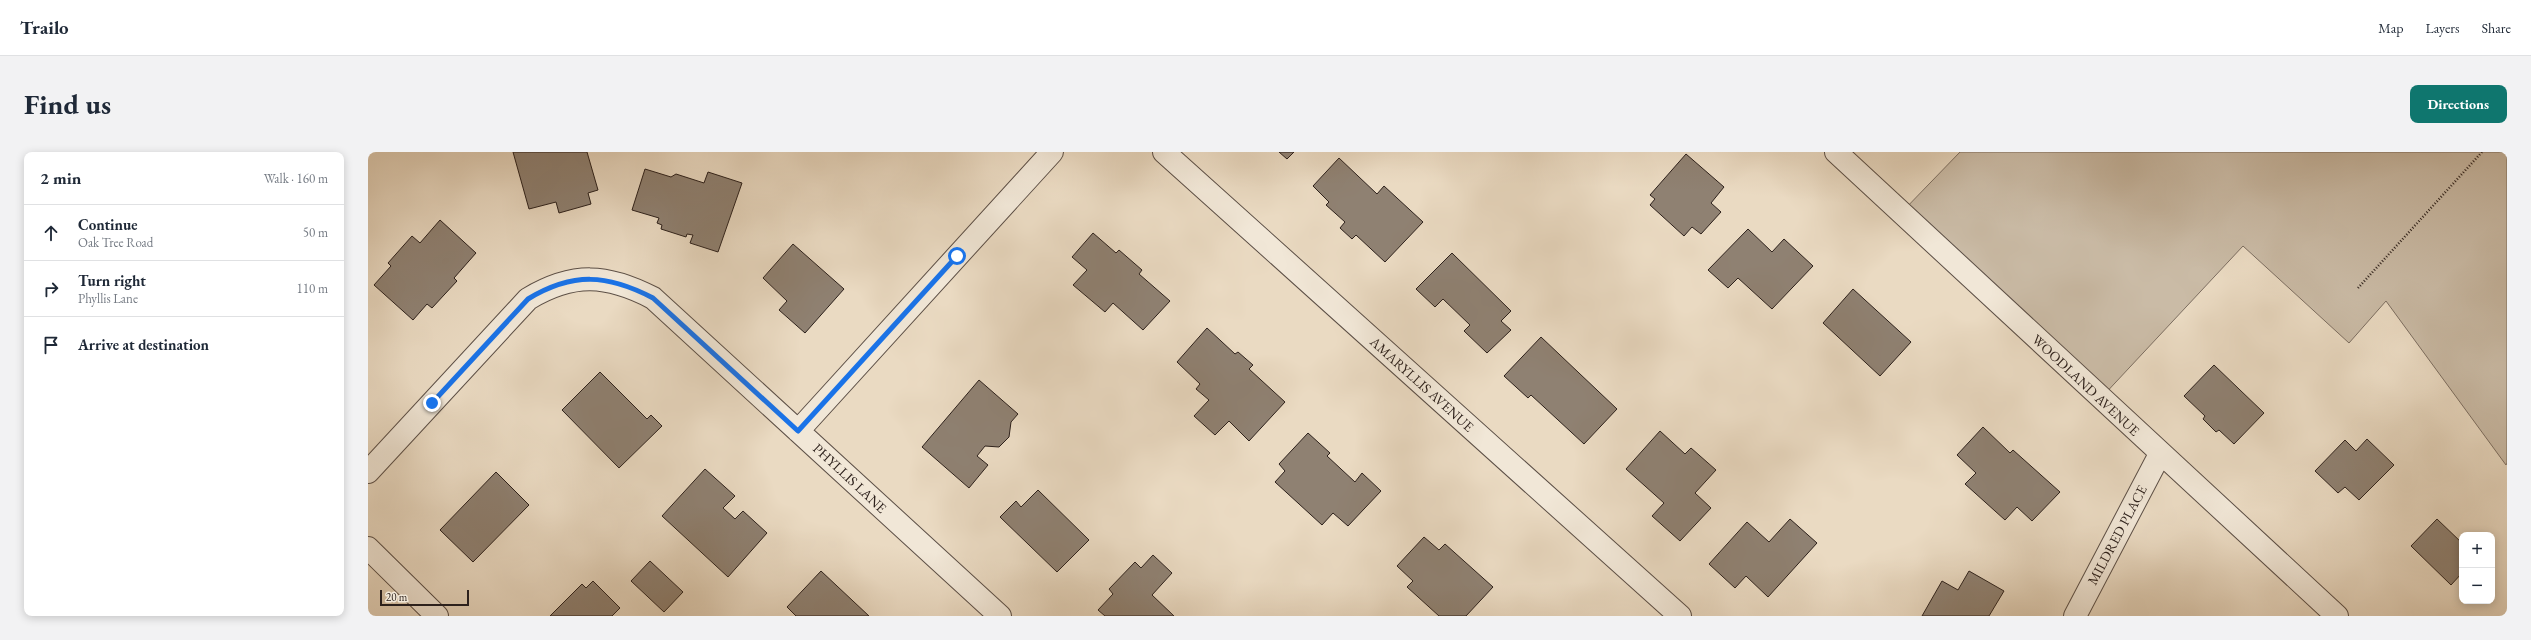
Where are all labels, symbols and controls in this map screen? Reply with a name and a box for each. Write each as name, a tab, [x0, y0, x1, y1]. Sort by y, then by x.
text: Trailo	[20, 15, 69, 40]
text: Map	[2378, 19, 2403, 37]
text: Layers	[2425, 19, 2460, 37]
text: Share	[2482, 19, 2511, 37]
button: Directions	[2410, 85, 2507, 123]
text: Find us	[24, 86, 111, 122]
text: 2 min	[40, 167, 81, 189]
text: Walk · 160 m	[264, 170, 328, 187]
text: Continue	[78, 215, 138, 234]
icon: ahead	[40, 222, 62, 244]
text: 50 m	[303, 224, 328, 241]
text: Oak Tree Road	[78, 234, 153, 251]
route start	[948, 247, 966, 265]
text: Turn right	[78, 271, 146, 290]
icon: right	[40, 278, 62, 300]
text: 110 m	[297, 280, 328, 297]
text: Phyllis Lane	[78, 290, 138, 307]
street label: WOODLAND AVENUE	[2028, 330, 2144, 440]
street label: AMARYLLIS AVENUE	[1366, 332, 1478, 435]
icon: arrive	[40, 334, 62, 356]
text: Arrive at destination	[78, 335, 209, 354]
route end	[423, 394, 441, 412]
street label: PHYLLIS LANE	[809, 439, 891, 517]
street label: MILDRED PLACE	[2083, 482, 2151, 588]
map controls	[2459, 532, 2495, 604]
button: +	[2459, 532, 2495, 568]
button: −	[2459, 568, 2495, 604]
scale bar	[380, 588, 469, 607]
text: 20 m	[386, 590, 407, 604]

